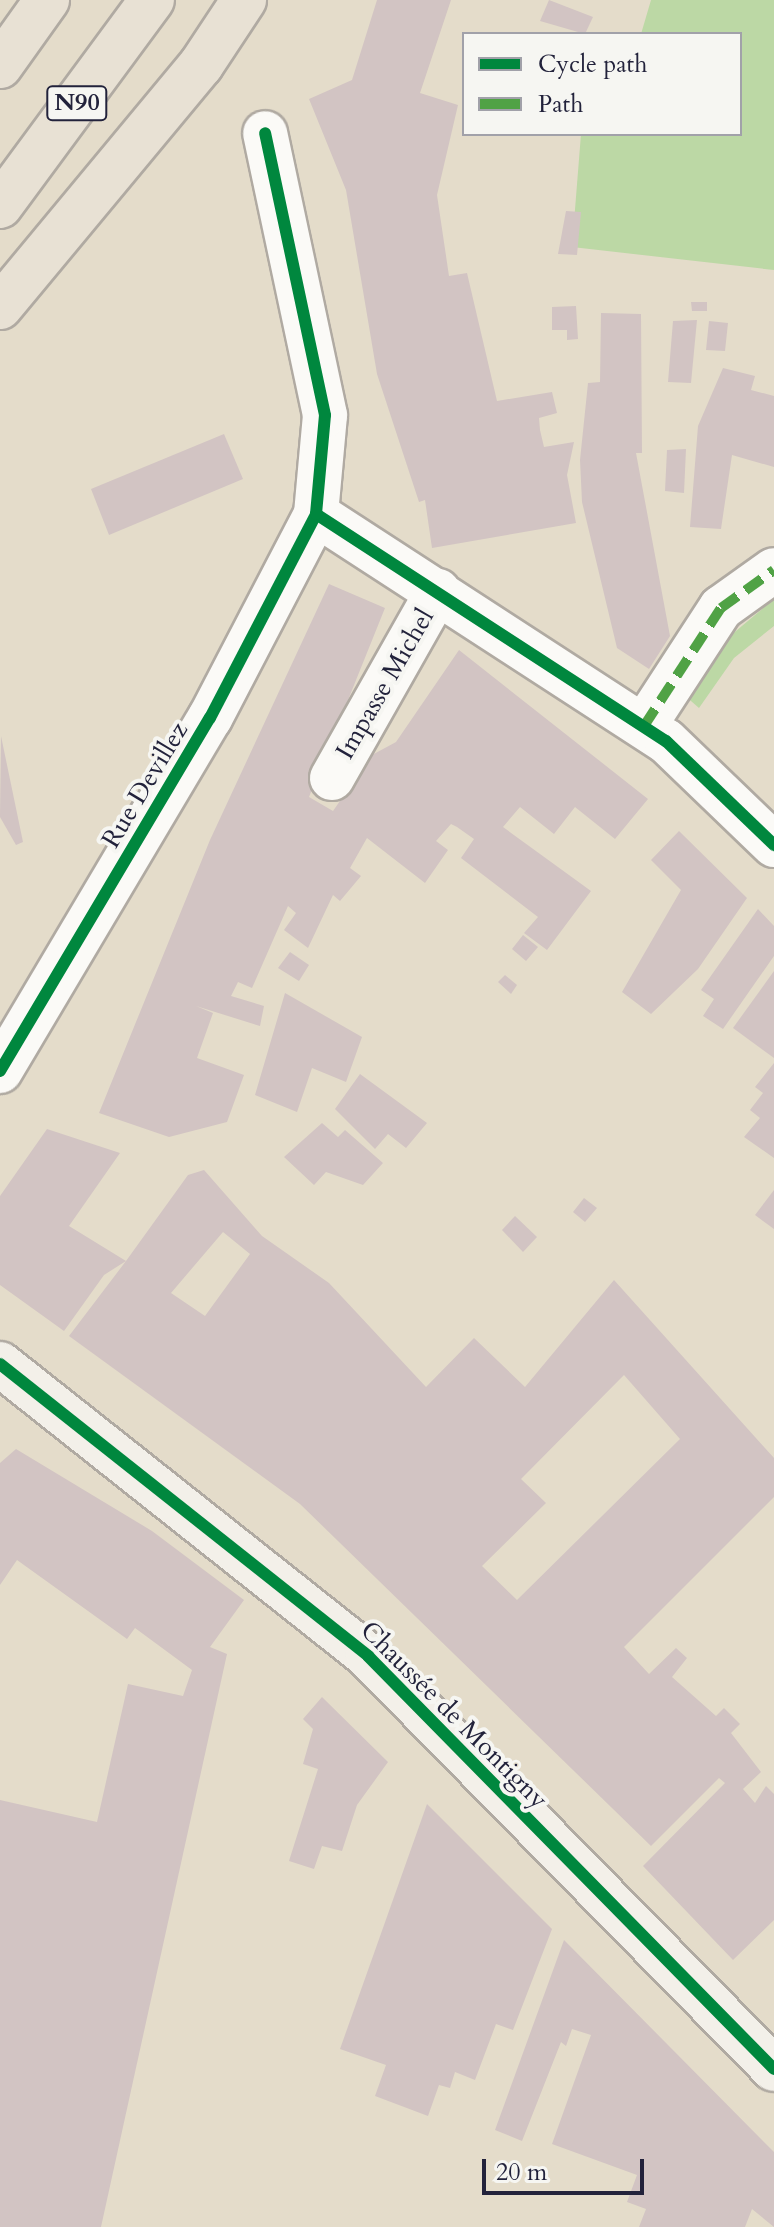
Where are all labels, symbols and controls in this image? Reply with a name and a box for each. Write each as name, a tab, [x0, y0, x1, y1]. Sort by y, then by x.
legend	[462, 32, 742, 136]
text: Cycle path	[538, 48, 647, 81]
road number: N90	[45, 83, 109, 123]
text: Path	[538, 88, 583, 121]
street label: Impasse Michel	[329, 603, 441, 765]
street label: Rue Devillez	[95, 716, 195, 854]
street label: Chaussée de Montigny	[354, 1615, 554, 1815]
scale bar	[486, 2143, 648, 2193]
text: 20 m	[496, 2156, 547, 2189]

